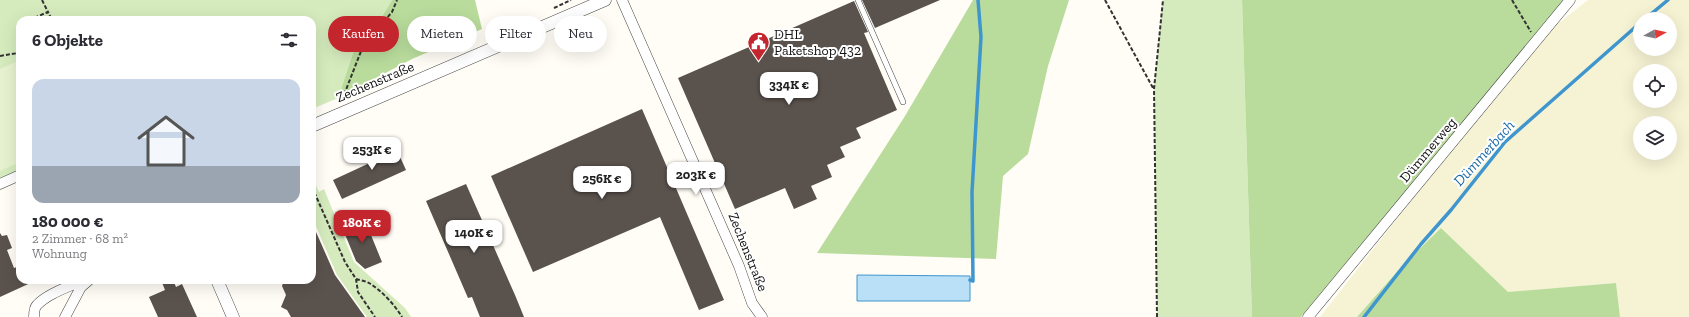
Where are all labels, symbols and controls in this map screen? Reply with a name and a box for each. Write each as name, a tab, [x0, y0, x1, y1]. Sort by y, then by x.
north arrow	[1633, 12, 1677, 56]
map controls	[1633, 12, 1677, 160]
chip: Kaufen	[328, 16, 399, 52]
chip: Mieten	[407, 16, 477, 52]
chip: Filter	[485, 16, 546, 52]
chip: Neu	[554, 16, 607, 52]
place label: DHL Paketshop 432	[774, 26, 861, 59]
icon: filters	[278, 29, 300, 51]
public building icon: DHL Paketshop 432	[745, 29, 771, 62]
text: 6 Objekte	[32, 30, 103, 50]
street label: Zechenstraße	[333, 58, 417, 106]
button: locate	[1633, 64, 1677, 108]
pin: 334K €	[756, 72, 822, 106]
text: 334K €	[769, 77, 809, 92]
icon: home	[130, 105, 202, 177]
street label: Dümmerweg	[1396, 114, 1460, 186]
water label: Dümmerbach	[1450, 116, 1519, 190]
button: layers	[1633, 116, 1677, 160]
pin: 253K €	[339, 137, 405, 171]
text: 253K €	[352, 142, 392, 157]
pin: 203K €	[663, 162, 729, 196]
pin: 256K €	[569, 166, 635, 200]
text: 203K €	[676, 167, 716, 182]
text: 256K €	[582, 171, 622, 186]
pin: 180K €	[329, 210, 395, 244]
street label: Zechenstraße	[725, 210, 772, 294]
text: 180 000 €	[32, 211, 104, 231]
text: 180K €	[343, 215, 381, 230]
pin: 140K €	[441, 220, 507, 254]
text: 140K €	[454, 225, 494, 240]
text: 2 Zimmer · 68 m²	[32, 231, 128, 246]
text: Wohnung	[32, 246, 87, 261]

